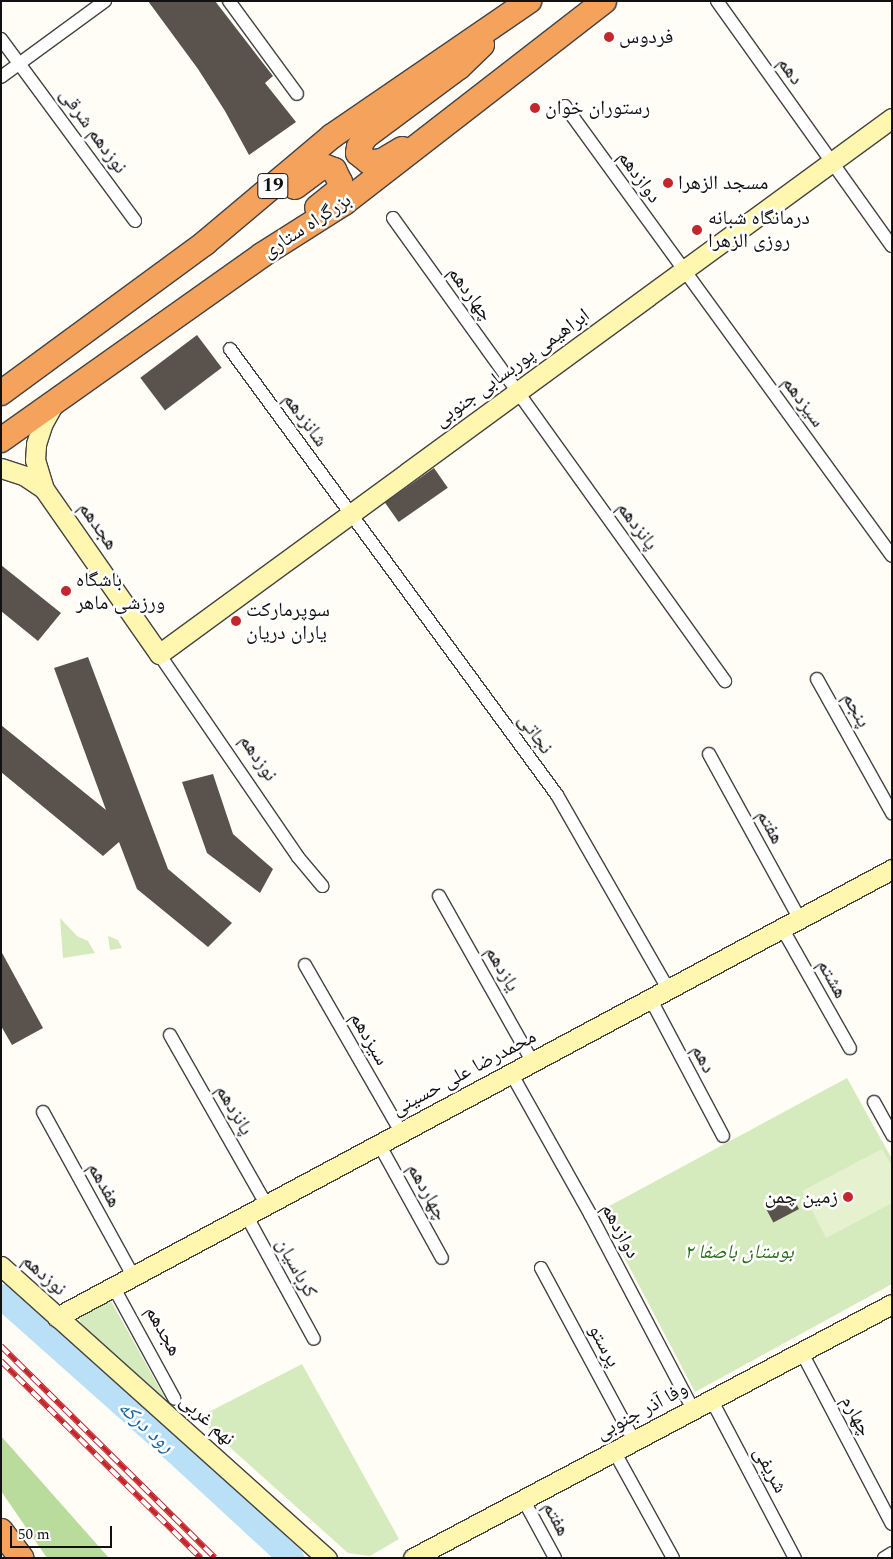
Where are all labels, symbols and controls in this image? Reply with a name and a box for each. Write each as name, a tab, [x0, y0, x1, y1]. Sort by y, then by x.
place label: فردوس	[619, 25, 673, 49]
marker: فردوس	[603, 31, 615, 43]
street label: دهم	[772, 52, 808, 90]
street label: نوزدهم شرقی	[54, 84, 132, 178]
place label: رستوران خوان	[545, 96, 650, 120]
marker: رستوران خوان	[529, 102, 541, 114]
street label: دوازدهم	[612, 146, 666, 208]
road number: 19	[257, 170, 289, 202]
place label: مسجد الزهرا	[678, 171, 768, 195]
marker: مسجد الزهرا	[662, 177, 674, 189]
street label: بزرگراه ستاری	[258, 188, 356, 264]
place label: درمانگاه شبانه روزی الزهرا	[708, 206, 810, 253]
marker: درمانگاه شبانه روزی الزهرا	[690, 223, 704, 237]
street label: چهاردهم	[442, 262, 498, 326]
street label: ابراهیمی پوربسابی جنوبی	[429, 303, 595, 433]
street label: سیزدهم	[776, 372, 830, 432]
street label: شانزدهم	[277, 388, 333, 452]
street label: هجدهم	[73, 497, 123, 555]
street label: پانزدهم	[611, 497, 663, 555]
place label: باشگاه ورزشی ماهر	[76, 568, 165, 615]
marker: باشگاه ورزشی ماهر	[60, 585, 72, 597]
place label: سوپرمارکت یاران دریان	[246, 598, 330, 645]
marker: سوپرمارکت یاران دریان	[230, 615, 242, 627]
street label: پنجم	[837, 688, 875, 732]
street label: نجاتی	[512, 709, 558, 759]
street label: نوزدهم	[234, 730, 282, 786]
street label: هفتم	[751, 806, 789, 848]
street label: یازدهم	[479, 942, 525, 996]
street label: هشتم	[812, 955, 852, 1003]
street label: سیزدهم	[344, 1008, 394, 1070]
street label: محمدرضا علی حسینی	[388, 1025, 540, 1121]
street label: دهم	[686, 1041, 720, 1077]
street label: پانزدهم	[210, 1080, 258, 1140]
street label: هفدهم	[82, 1158, 126, 1212]
street label: چهاردهم	[401, 1159, 453, 1225]
place label: زمین چمن	[765, 1185, 838, 1209]
marker: زمین چمن	[842, 1191, 854, 1203]
street label: دوازدهم	[596, 1199, 644, 1263]
street label: کرباسیان	[270, 1234, 322, 1302]
park label: بوستان باصفا ۲	[684, 1240, 794, 1264]
street label: نوزدهم	[17, 1249, 71, 1301]
street label: هجدهم	[139, 1302, 187, 1360]
street label: پرستو	[583, 1321, 625, 1371]
street label: وفا آذر جنوبی	[592, 1377, 692, 1445]
street label: نهم غربی	[174, 1389, 240, 1451]
street label: چهارم	[835, 1391, 877, 1441]
water label: رود درکه	[113, 1395, 179, 1459]
street label: شریفی	[748, 1442, 792, 1498]
street label: هفتم	[537, 1498, 575, 1540]
scale bar	[12, 1516, 115, 1548]
text: 50 m	[18, 1523, 50, 1546]

